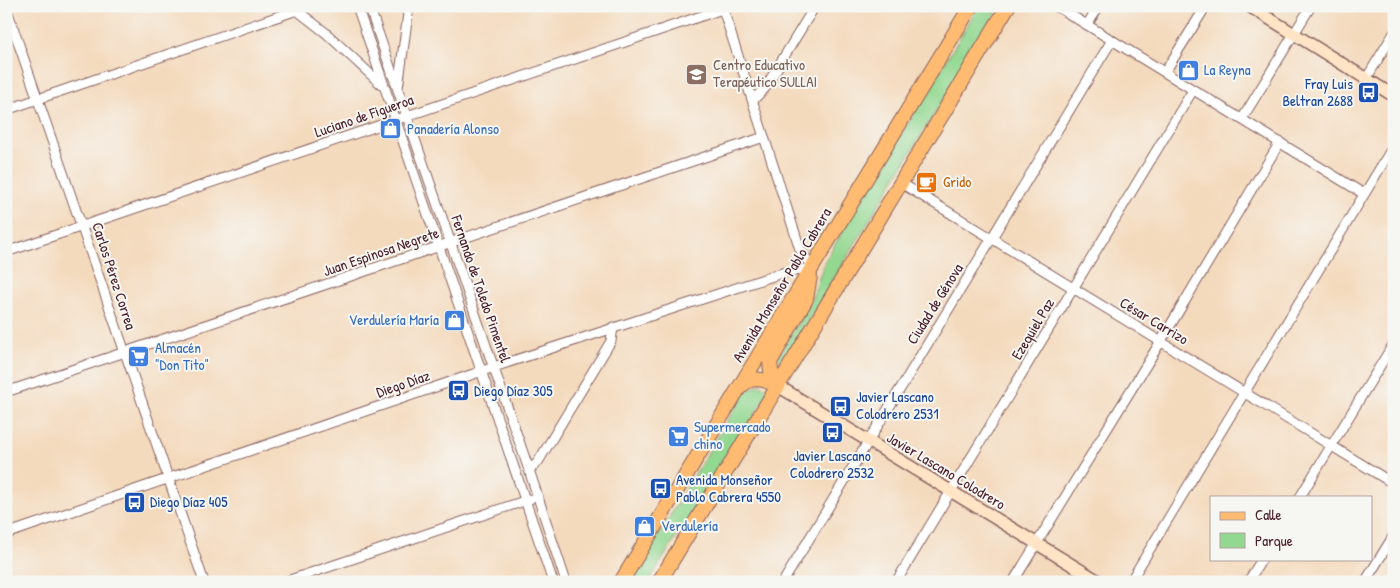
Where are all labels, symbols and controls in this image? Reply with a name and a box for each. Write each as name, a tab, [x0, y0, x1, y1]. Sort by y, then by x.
place label: Centro Educativo Terapéutico SULLAI	[713, 54, 817, 92]
shop icon: La Reyna	[1176, 58, 1200, 82]
place label: La Reyna	[1204, 59, 1251, 80]
school or university icon: Centro Educativo Terapéutico SULLAI	[685, 62, 709, 86]
place label: Fray Luis Beltran 2688	[1282, 73, 1353, 111]
bus stop icon: Fray Luis Beltran 2688	[1357, 81, 1381, 105]
street label: Luciano de Figueroa	[311, 89, 416, 142]
shop icon: Panadería Alonso	[379, 117, 403, 141]
place label: Panadería Alonso	[407, 118, 499, 139]
cafe icon: Grido	[915, 170, 939, 194]
place label: Grido	[943, 171, 971, 192]
street label: Avenida Monseñor Pablo Cabrera	[727, 204, 836, 366]
street label: Fernando de Toledo Pimentel	[446, 211, 517, 365]
street label: Carlos Pérez Correa	[87, 220, 142, 332]
street label: Juan Espinosa Negrete	[320, 222, 442, 281]
street label: Ciudad de Génova	[901, 259, 968, 348]
street label: César Carrizo	[1116, 292, 1192, 349]
street label: Ezequiel Paz	[1006, 294, 1059, 363]
shop icon: Verdulería María	[443, 308, 467, 332]
place label: Verdulería María	[349, 309, 439, 330]
place label: Almacén "Don Tito"	[155, 337, 209, 375]
supermarket icon: Almacén "Don Tito"	[127, 345, 151, 369]
street label: Diego Díaz	[373, 364, 433, 402]
bus stop icon: Diego Díaz 305	[446, 379, 470, 403]
place label: Diego Díaz 305	[474, 380, 553, 401]
place label: Javier Lascano Colodrero 2531	[856, 386, 939, 424]
bus stop icon: Javier Lascano Colodrero 2531	[828, 394, 852, 418]
place label: Supermercado chino	[694, 416, 771, 454]
bus stop icon: Javier Lascano Colodrero 2532	[820, 421, 844, 445]
supermarket icon: Supermercado chino	[666, 424, 690, 448]
street label: Javier Lascano Colodrero	[883, 427, 1009, 514]
place label: Javier Lascano Colodrero 2532	[790, 445, 874, 483]
place label: Avenida Monseñor Pablo Cabrera 4550	[676, 469, 781, 507]
bus stop icon: Avenida Monseñor Pablo Cabrera 4550	[648, 477, 672, 501]
bus stop icon: Diego Díaz 405	[122, 490, 146, 514]
place label: Diego Díaz 405	[150, 491, 228, 512]
legend	[1210, 496, 1372, 560]
text: Calle	[1255, 504, 1282, 525]
shop icon: Verdulería	[633, 514, 657, 538]
place label: Verdulería	[661, 515, 718, 536]
text: Parque	[1255, 530, 1293, 551]

